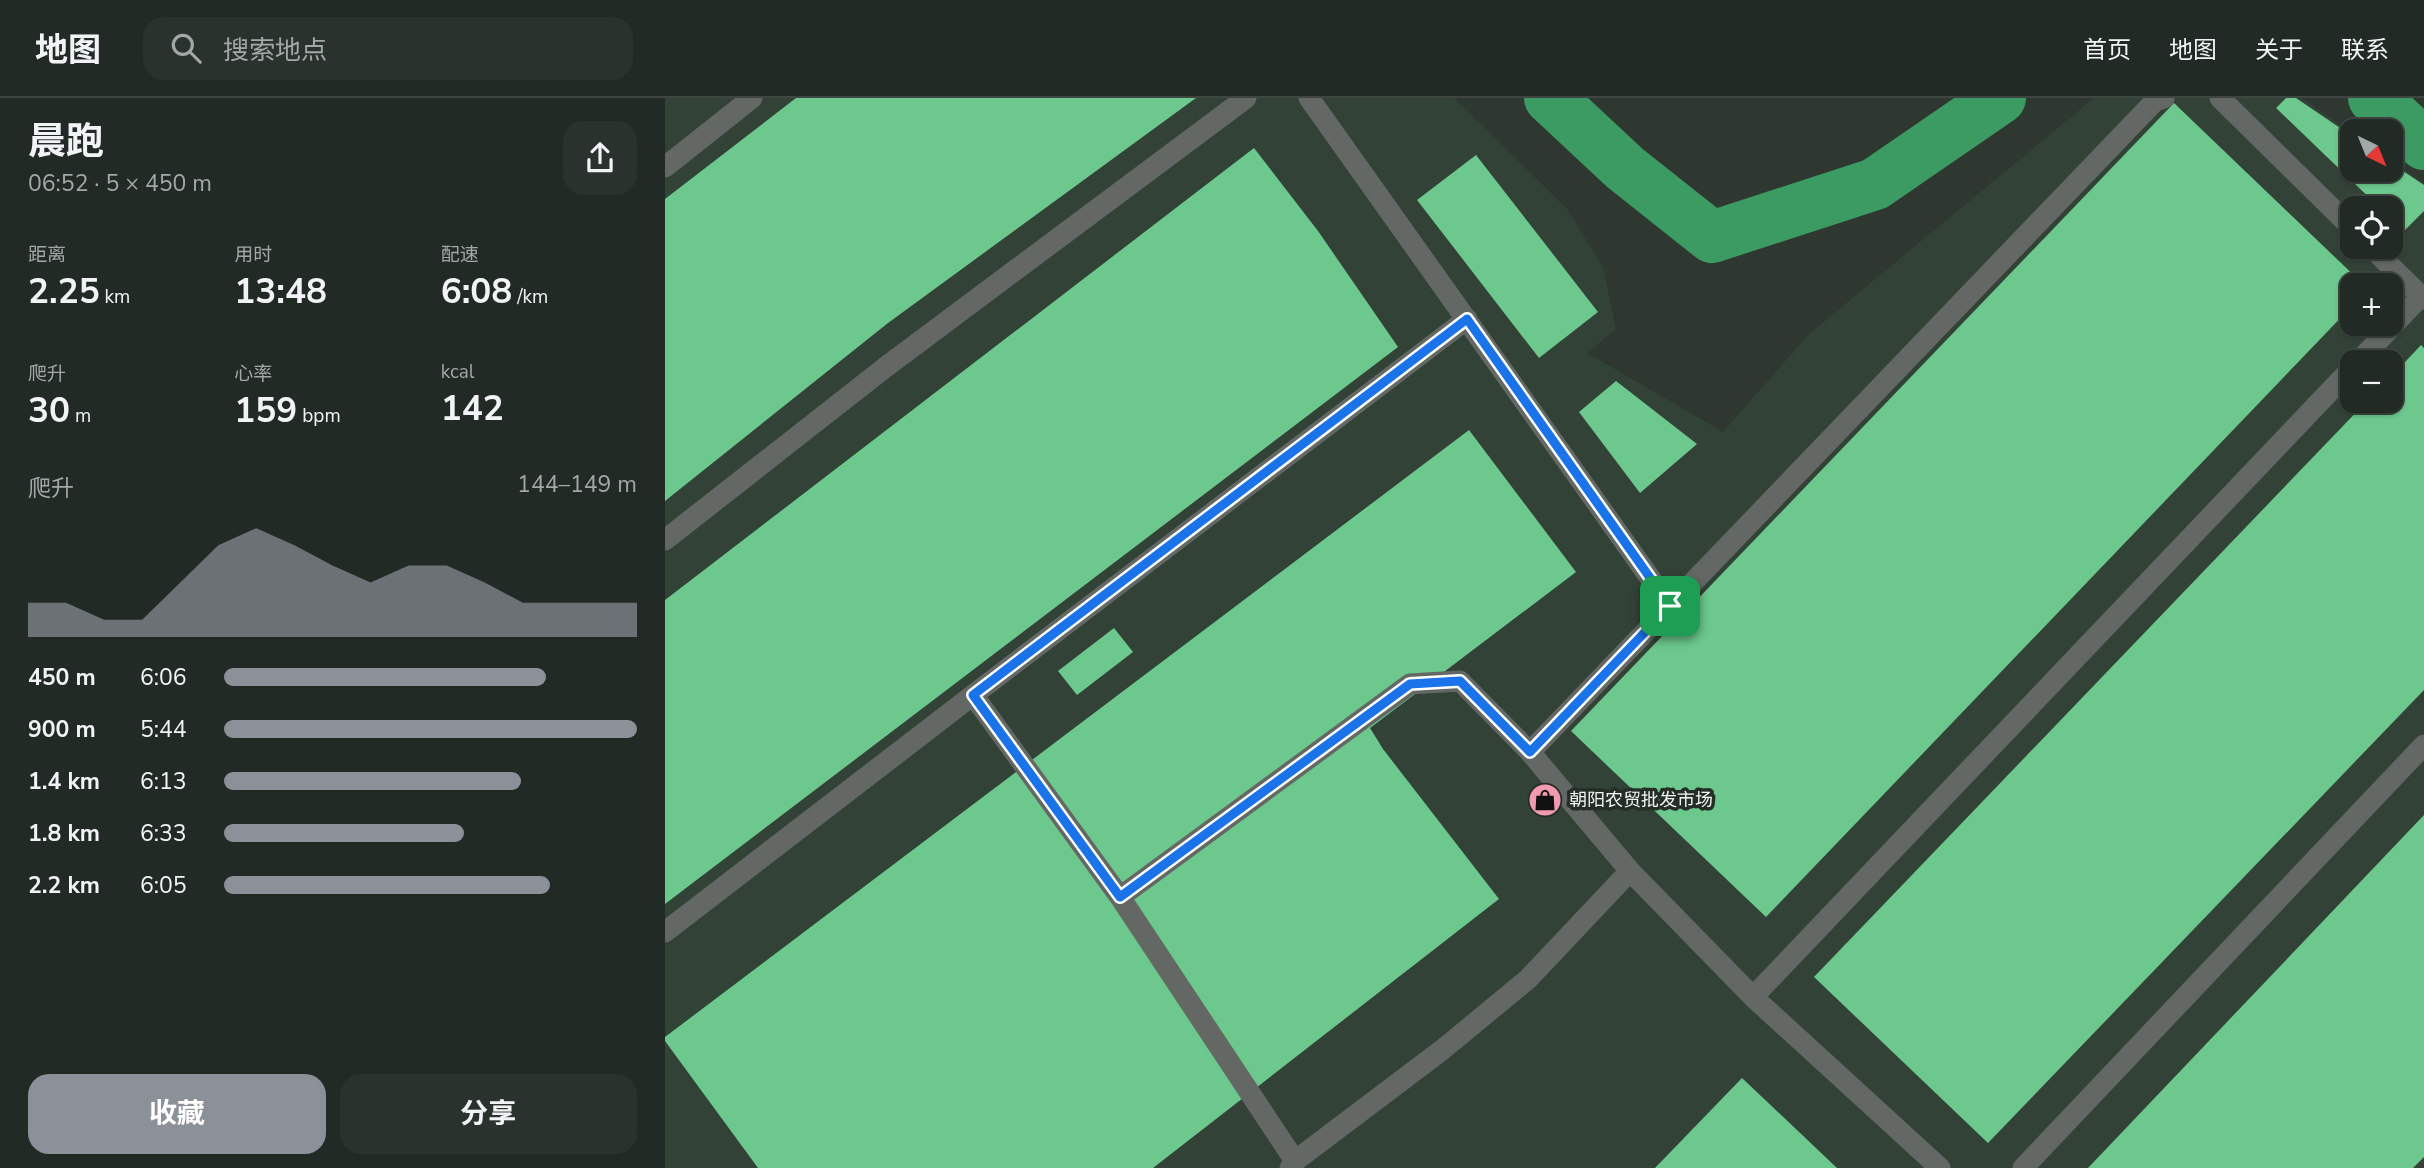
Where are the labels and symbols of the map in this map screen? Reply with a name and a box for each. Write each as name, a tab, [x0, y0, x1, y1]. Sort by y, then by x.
north arrow	[2340, 119, 2403, 182]
pin	[1640, 576, 1700, 636]
shop icon: 朝阳农贸批发市场	[1526, 781, 1564, 819]
place label: 朝阳农贸批发市场	[1569, 788, 1713, 812]

